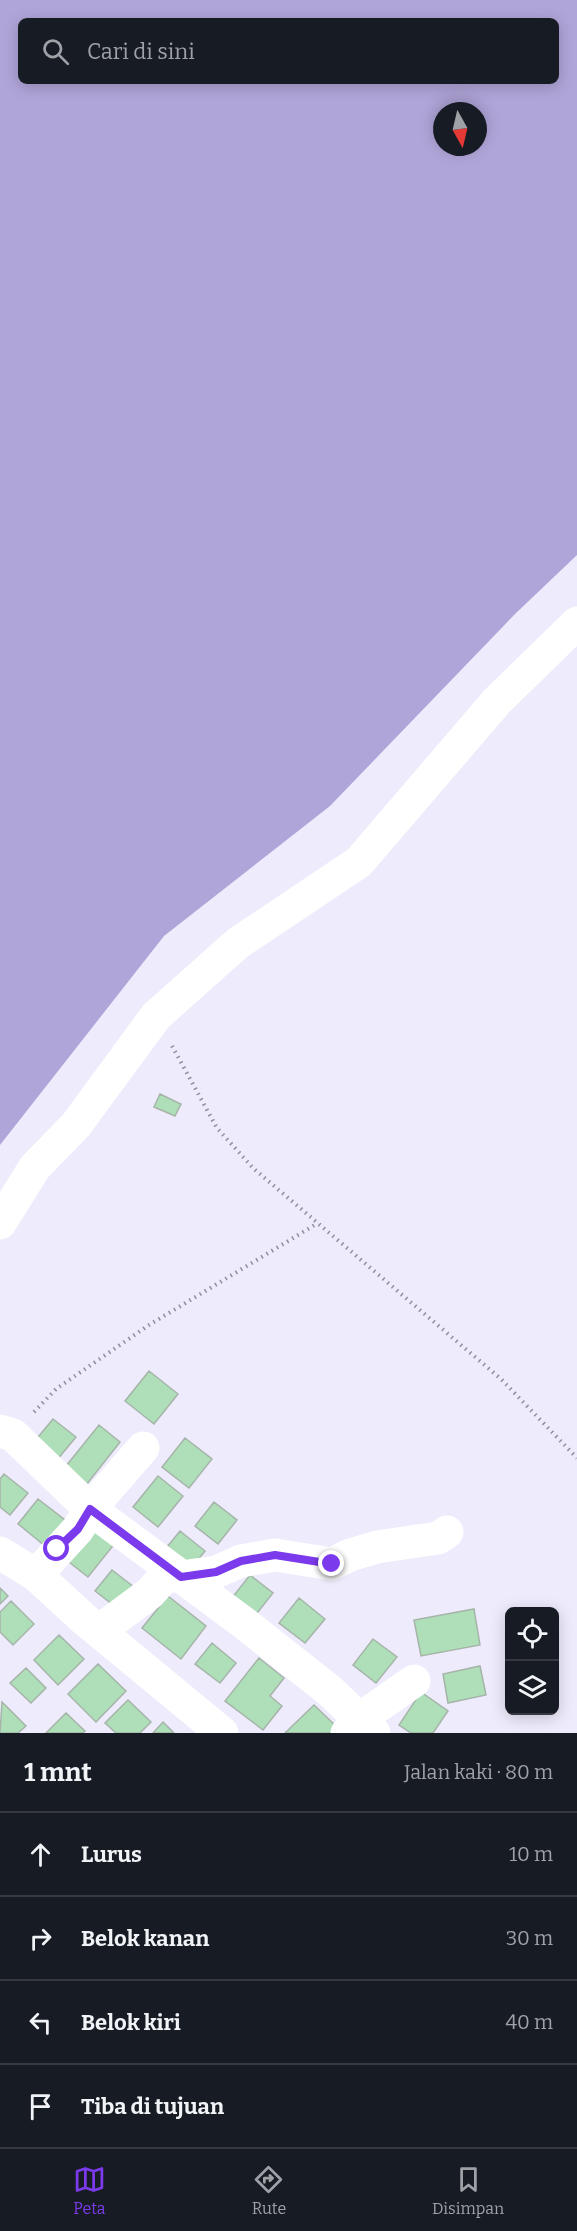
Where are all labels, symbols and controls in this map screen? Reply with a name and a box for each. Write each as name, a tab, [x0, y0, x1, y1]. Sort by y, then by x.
search box	[18, 18, 559, 84]
icon: search	[39, 35, 72, 68]
text: Cari di sini	[87, 38, 195, 65]
north arrow	[433, 102, 487, 156]
route start	[43, 1535, 69, 1561]
route end	[318, 1550, 344, 1576]
map controls	[505, 1607, 559, 1715]
button: locate	[505, 1607, 559, 1661]
button: layers	[505, 1661, 559, 1715]
text: 1 mnt	[24, 1757, 92, 1788]
text: Jalan kaki · 80 m	[404, 1760, 553, 1784]
icon: ahead	[24, 1838, 57, 1871]
text: Lurus	[81, 1841, 142, 1868]
text: 10 m	[509, 1842, 553, 1866]
icon: right	[24, 1922, 57, 1955]
text: Belok kanan	[81, 1925, 209, 1952]
text: 30 m	[506, 1926, 553, 1950]
icon: left	[24, 2006, 57, 2039]
text: Belok kiri	[81, 2009, 181, 2036]
text: 40 m	[505, 2010, 553, 2034]
icon: arrive	[24, 2090, 57, 2123]
text: Tiba di tujuan	[81, 2093, 224, 2120]
tab: Peta	[73, 2163, 106, 2218]
tab: Rute	[252, 2163, 286, 2218]
tab: Disimpan	[432, 2163, 504, 2218]

